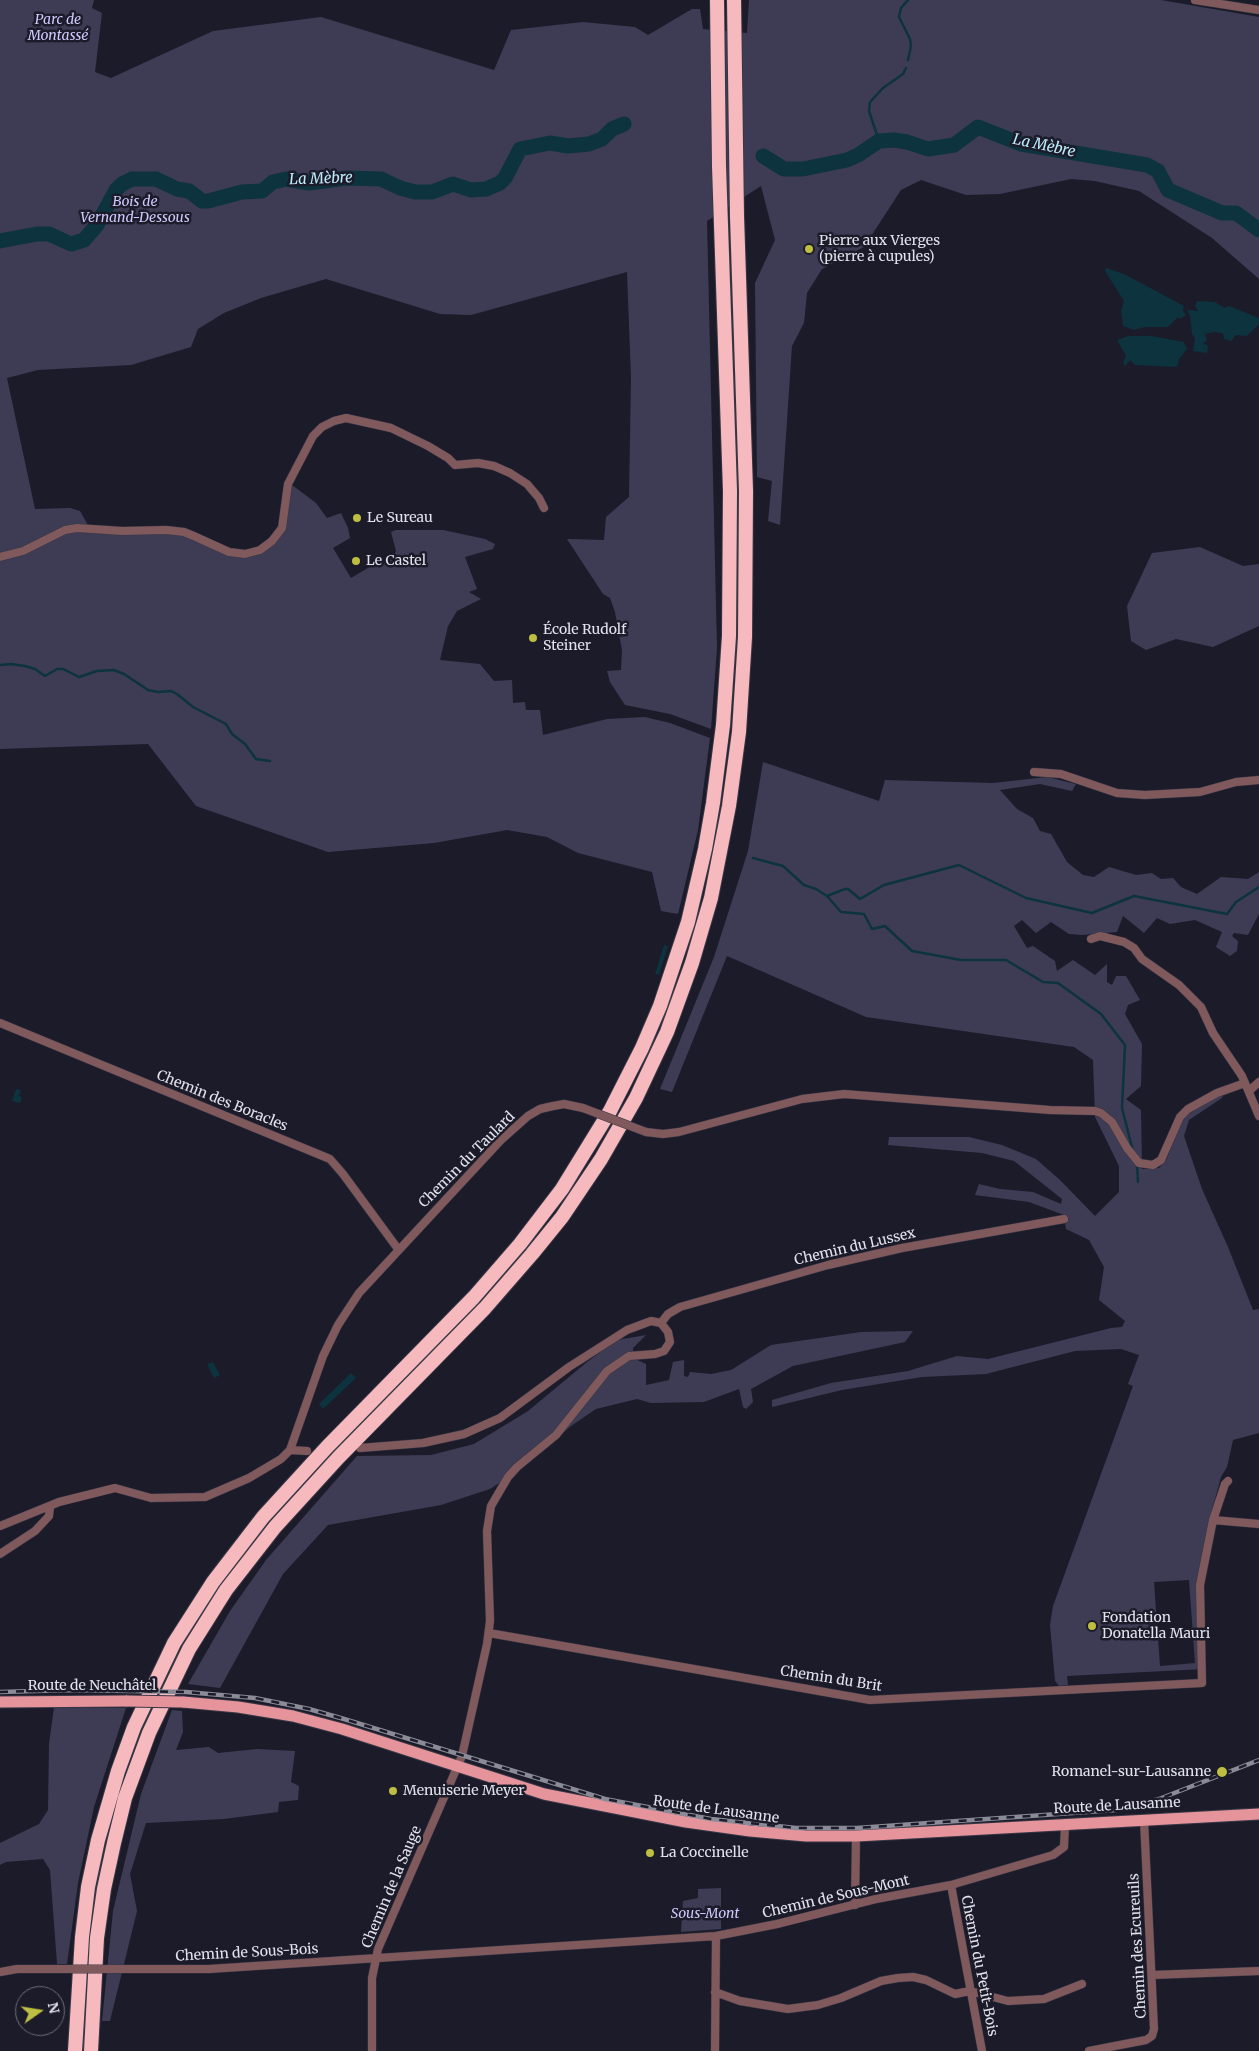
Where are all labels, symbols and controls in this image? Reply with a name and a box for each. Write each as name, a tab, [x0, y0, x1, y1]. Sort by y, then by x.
park label: Parc de Montassé	[28, 12, 88, 44]
water label: La Mèbre	[1011, 131, 1077, 161]
water label: La Mèbre	[289, 169, 353, 189]
park label: Bois de Vernand-Dessous	[80, 194, 190, 226]
place label: Pierre aux Vierges (pierre à cupules)	[819, 233, 940, 266]
marker: Pierre aux Vierges (pierre à cupules)	[803, 243, 815, 255]
place label: Le Sureau	[367, 510, 433, 526]
marker: Le Sureau	[351, 512, 363, 524]
place label: Le Castel	[366, 553, 426, 569]
marker: Le Castel	[350, 555, 362, 567]
place label: École Rudolf Steiner	[543, 622, 626, 654]
marker: École Rudolf Steiner	[527, 632, 539, 644]
street label: Chemin des Boracles	[154, 1067, 290, 1135]
street label: Chemin du Taulard	[415, 1108, 519, 1212]
street label: Chemin du Lussex	[793, 1225, 917, 1269]
place label: Fondation Donatella Mauri	[1102, 1610, 1210, 1642]
marker: Fondation Donatella Mauri	[1086, 1620, 1098, 1632]
street label: Chemin du Brit	[779, 1663, 883, 1695]
street label: Route de Neuchâtel	[28, 1678, 156, 1694]
place label: Romanel-sur-Lausanne	[1051, 1764, 1211, 1780]
marker: Romanel-sur-Lausanne	[1215, 1765, 1229, 1779]
place label: Menuiserie Meyer	[403, 1783, 525, 1799]
marker: Menuiserie Meyer	[387, 1785, 399, 1797]
street label: Route de Lausanne	[652, 1793, 780, 1827]
street label: Route de Lausanne	[1053, 1794, 1181, 1818]
street label: Chemin de la Sauge	[359, 1823, 425, 1951]
place label: La Coccinelle	[660, 1845, 749, 1861]
marker: La Coccinelle	[644, 1847, 656, 1859]
street label: Chemin de Sous-Mont	[761, 1872, 911, 1922]
street label: Chemin des Ecureuils	[1126, 1873, 1150, 2019]
street label: Chemin du Petit-Bois	[957, 1894, 1001, 2038]
park label: Sous-Mont	[671, 1906, 739, 1922]
street label: Chemin de Sous-Bois	[175, 1941, 319, 1965]
north arrow	[15, 1986, 65, 2036]
text: N	[44, 2000, 64, 2015]

